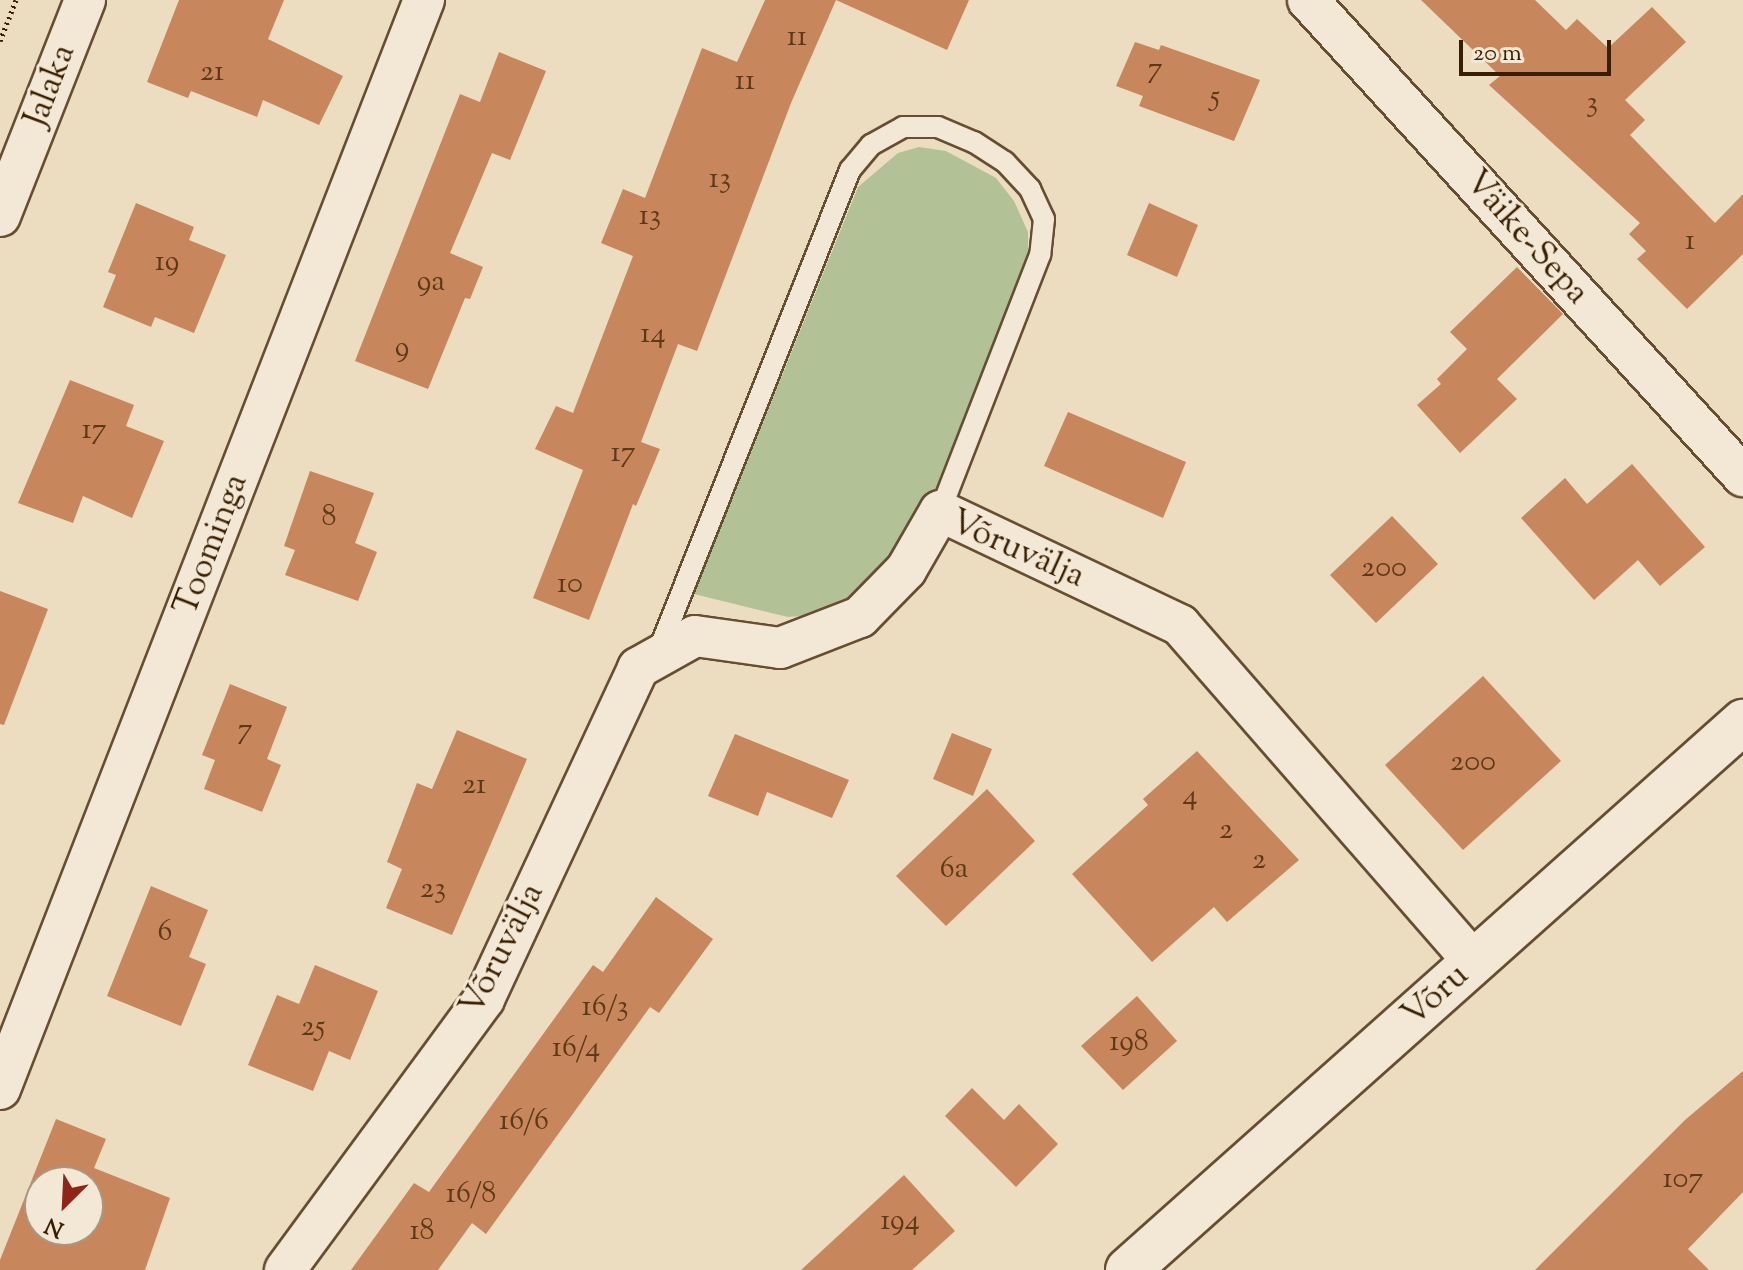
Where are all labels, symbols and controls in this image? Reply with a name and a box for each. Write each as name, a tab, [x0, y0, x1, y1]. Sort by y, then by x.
house number: 11	[787, 20, 807, 56]
scale bar	[1463, 24, 1615, 74]
text: 20 m	[1473, 37, 1522, 71]
street label: Jalaka	[17, 39, 85, 133]
house number: 7	[1147, 52, 1163, 88]
house number: 21	[200, 55, 224, 91]
house number: 11	[735, 64, 755, 100]
house number: 5	[1210, 80, 1220, 116]
house number: 3	[1586, 86, 1598, 122]
house number: 13	[709, 162, 731, 198]
street label: Väike-Sepa	[1455, 163, 1597, 313]
house number: 13	[639, 199, 661, 235]
house number: 1	[1685, 224, 1695, 260]
house number: 19	[155, 245, 179, 281]
house number: 9a	[417, 265, 445, 301]
house number: 14	[640, 317, 666, 353]
house number: 9	[395, 331, 409, 367]
house number: 17	[81, 413, 107, 449]
house number: 17	[610, 436, 636, 472]
street label: Toominga	[166, 469, 258, 621]
house number: 8	[322, 500, 336, 536]
street label: Võruvälja	[943, 502, 1091, 598]
house number: 200	[1361, 551, 1407, 587]
house number: 10	[557, 567, 583, 603]
house number: 7	[237, 713, 253, 749]
house number: 200	[1450, 745, 1496, 781]
house number: 21	[462, 768, 486, 804]
house number: 4	[1182, 779, 1198, 815]
house number: 2	[1219, 813, 1233, 849]
house number: 2	[1252, 843, 1266, 879]
house number: 6a	[940, 852, 968, 888]
house number: 23	[420, 872, 446, 908]
street label: Võruvälja	[452, 877, 554, 1023]
house number: 6	[158, 915, 172, 951]
street label: Võru	[1394, 956, 1478, 1036]
house number: 16/3	[581, 990, 629, 1026]
house number: 25	[301, 1010, 325, 1046]
house number: 198	[1109, 1025, 1149, 1061]
house number: 16/4	[552, 1031, 600, 1067]
house number: 16/6	[499, 1104, 549, 1140]
house number: 107	[1663, 1162, 1703, 1198]
north arrow	[24, 1166, 104, 1246]
house number: 16/8	[446, 1177, 496, 1213]
house number: 194	[880, 1204, 920, 1240]
text: N	[41, 1208, 70, 1244]
house number: 18	[409, 1214, 435, 1250]

